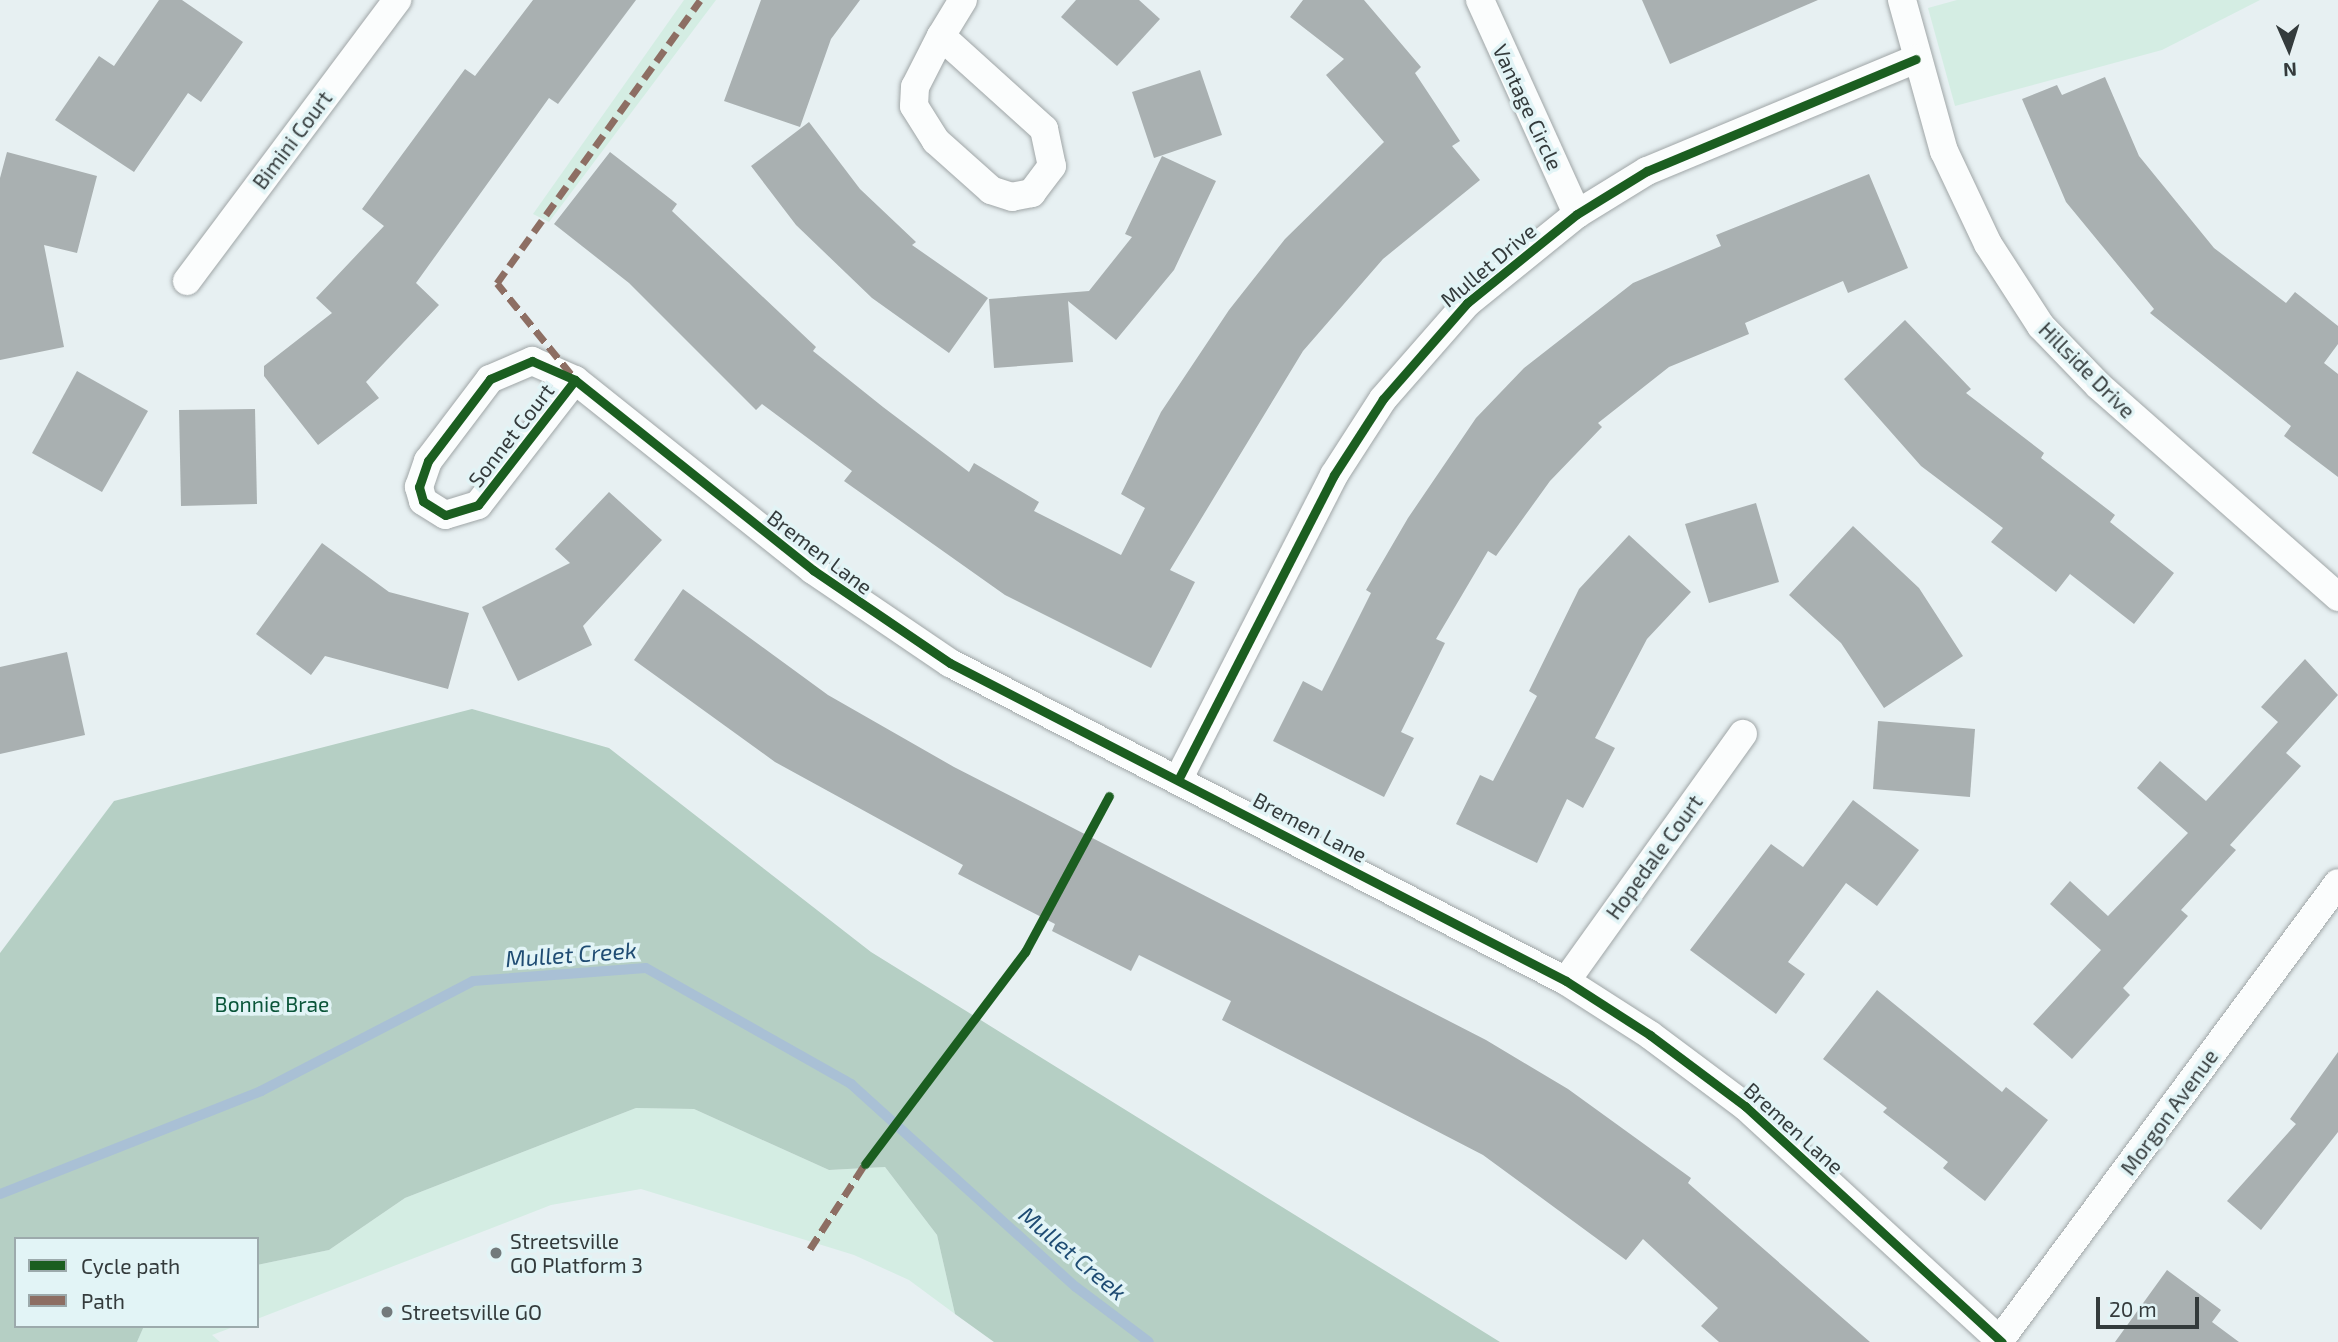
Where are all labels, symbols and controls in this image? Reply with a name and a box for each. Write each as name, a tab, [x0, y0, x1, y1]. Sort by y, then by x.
north arrow	[2254, 14, 2324, 84]
street label: Vantage Circle	[1488, 40, 1568, 174]
text: N	[2283, 59, 2298, 82]
street label: Bimini Court	[247, 86, 337, 194]
street label: Mullet Drive	[1435, 218, 1541, 312]
street label: Hillside Drive	[2034, 317, 2140, 423]
street label: Sonnet Court	[463, 378, 559, 492]
street label: Bremen Lane	[763, 504, 877, 600]
street label: Bremen Lane	[1249, 787, 1371, 867]
street label: Hopedale Court	[1600, 790, 1708, 924]
water label: Mullet Creek	[504, 936, 638, 972]
park label: Bonnie Brae	[215, 991, 329, 1017]
street label: Morgon Avenue	[2115, 1044, 2223, 1180]
street label: Bremen Lane	[1739, 1077, 1849, 1179]
water label: Mullet Creek	[1014, 1200, 1132, 1306]
place label: Streetsville GO Platform 3	[510, 1228, 643, 1278]
legend	[14, 1237, 259, 1328]
marker: Streetsville GO Platform 3	[488, 1245, 504, 1261]
text: Cycle path	[81, 1253, 180, 1278]
scale bar	[2100, 1282, 2203, 1326]
text: Path	[81, 1288, 125, 1313]
text: 20 m	[2109, 1296, 2157, 1321]
place label: Streetsville GO	[401, 1299, 542, 1325]
marker: Streetsville GO	[379, 1304, 395, 1320]

